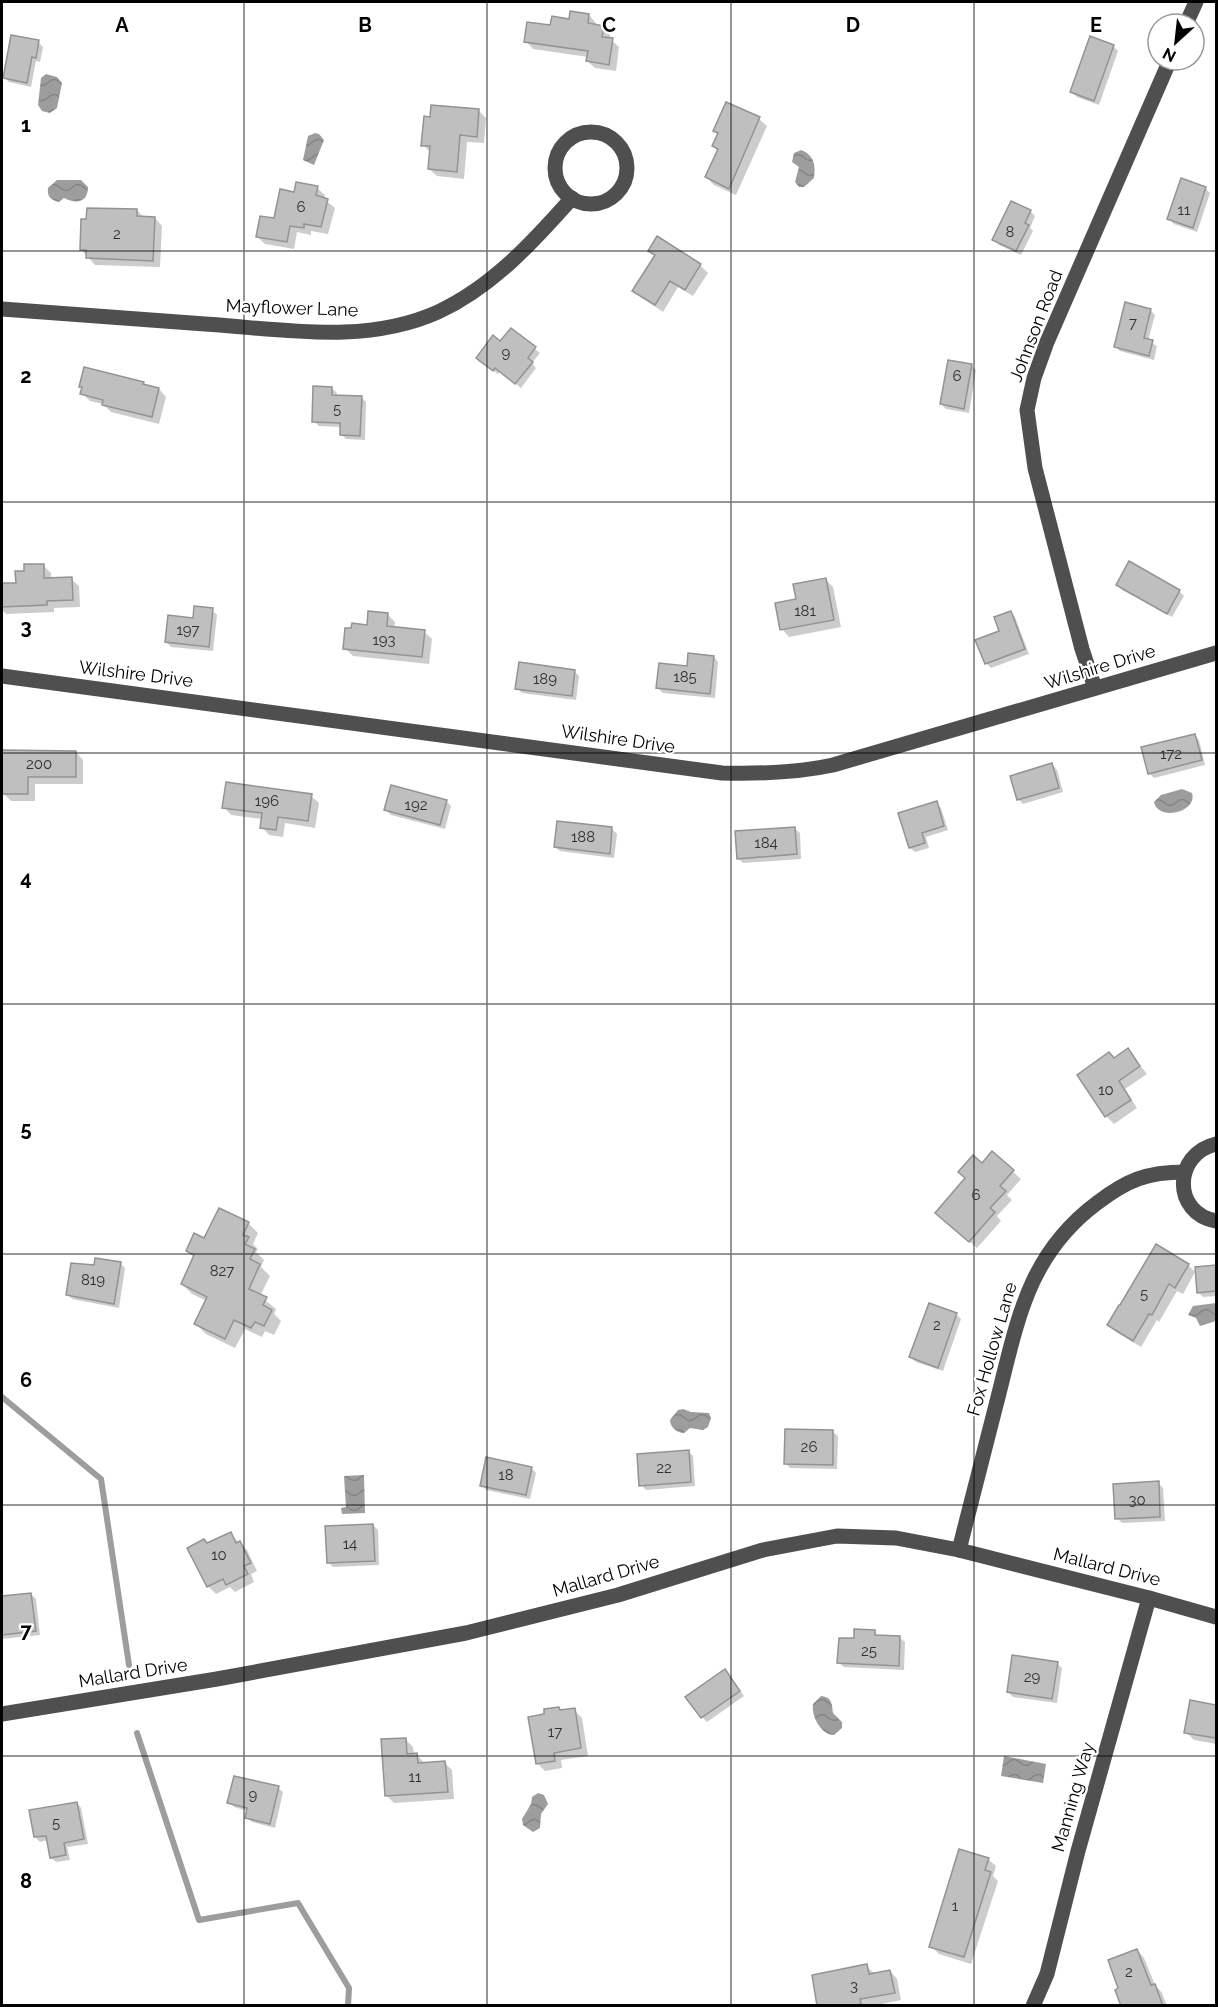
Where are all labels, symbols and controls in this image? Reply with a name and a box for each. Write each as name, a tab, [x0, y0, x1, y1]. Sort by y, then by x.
north arrow	[1146, 12, 1206, 72]
text: A	[115, 13, 129, 37]
text: B	[358, 13, 372, 37]
text: C	[602, 13, 616, 37]
text: D	[846, 13, 860, 37]
text: E	[1090, 13, 1102, 37]
text: N	[1160, 44, 1179, 66]
text: 1	[21, 113, 31, 137]
house number: 6	[296, 198, 306, 216]
house number: 11	[1178, 201, 1191, 219]
house number: 8	[1006, 223, 1015, 241]
house number: 2	[113, 225, 121, 243]
street label: Johnson Road	[1005, 267, 1066, 385]
street label: Mayflower Lane	[225, 295, 359, 320]
house number: 7	[1129, 314, 1137, 332]
house number: 9	[502, 344, 511, 362]
text: 2	[20, 364, 32, 388]
house number: 6	[952, 367, 962, 385]
house number: 5	[333, 400, 341, 418]
house number: 181	[794, 602, 816, 620]
text: 3	[20, 615, 32, 639]
house number: 197	[176, 621, 200, 639]
house number: 193	[372, 631, 396, 649]
street label: Wilshire Drive	[1042, 640, 1158, 693]
street label: Wilshire Drive	[78, 656, 195, 691]
house number: 185	[673, 668, 697, 686]
house number: 189	[533, 670, 557, 688]
street label: Wilshire Drive	[560, 720, 677, 757]
house number: 172	[1160, 745, 1182, 763]
house number: 200	[26, 755, 52, 773]
house number: 196	[255, 792, 279, 810]
house number: 192	[404, 796, 428, 814]
house number: 188	[571, 828, 595, 846]
house number: 184	[754, 834, 778, 852]
text: 4	[20, 866, 32, 890]
house number: 10	[1098, 1081, 1114, 1099]
text: 5	[20, 1117, 32, 1141]
house number: 6	[971, 1186, 981, 1204]
house number: 827	[210, 1262, 234, 1280]
house number: 819	[81, 1271, 105, 1289]
street label: Fox Hollow Lane	[962, 1279, 1021, 1418]
house number: 5	[1140, 1285, 1148, 1303]
house number: 2	[933, 1316, 941, 1334]
text: 6	[20, 1368, 32, 1392]
house number: 26	[801, 1438, 817, 1456]
house number: 22	[656, 1459, 672, 1477]
house number: 18	[498, 1466, 514, 1484]
house number: 30	[1128, 1491, 1146, 1509]
house number: 14	[343, 1535, 357, 1553]
street label: Mallard Drive	[1051, 1543, 1163, 1590]
house number: 10	[211, 1546, 227, 1564]
street label: Mallard Drive	[550, 1550, 662, 1601]
text: 7	[20, 1619, 32, 1643]
house number: 25	[861, 1642, 877, 1660]
street label: Mallard Drive	[77, 1653, 189, 1691]
house number: 29	[1024, 1668, 1041, 1686]
house number: 17	[548, 1723, 562, 1741]
street label: Manning Way	[1047, 1739, 1098, 1854]
house number: 11	[409, 1768, 422, 1786]
house number: 9	[249, 1786, 258, 1804]
house number: 5	[52, 1814, 60, 1832]
text: 8	[20, 1869, 32, 1893]
house number: 1	[952, 1897, 959, 1915]
house number: 2	[1125, 1963, 1133, 1981]
house number: 3	[850, 1977, 858, 1995]

